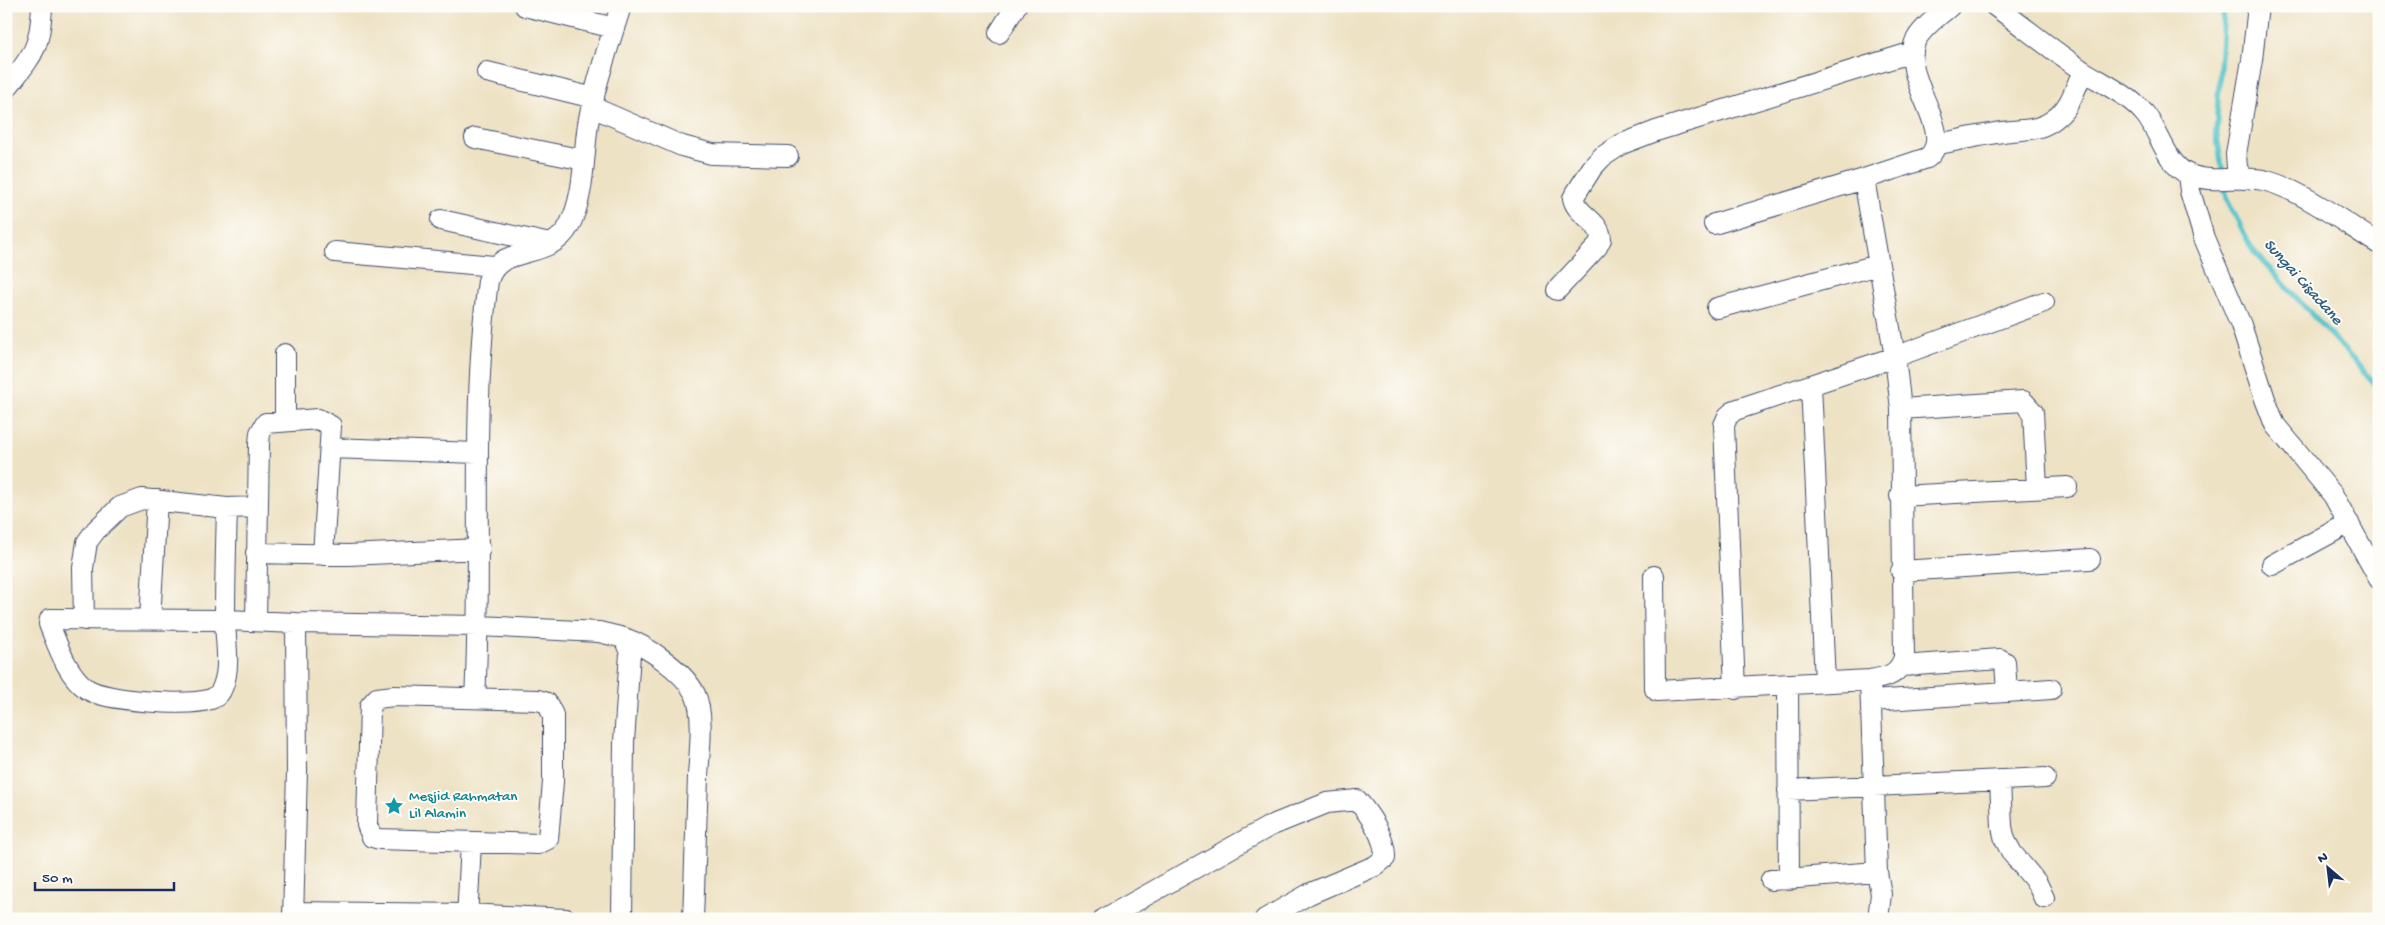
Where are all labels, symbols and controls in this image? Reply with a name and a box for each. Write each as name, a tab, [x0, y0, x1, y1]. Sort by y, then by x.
water label: Sungai Cisadane	[2259, 236, 2346, 330]
place label: Mesjid Rahmatan Lil Alamin	[409, 788, 517, 823]
place icon: Mesjid Rahmatan Lil Alamin	[383, 795, 405, 817]
north arrow	[2302, 842, 2352, 892]
text: N	[2315, 849, 2331, 868]
scale bar	[35, 860, 174, 892]
text: 50 m	[42, 870, 73, 888]

